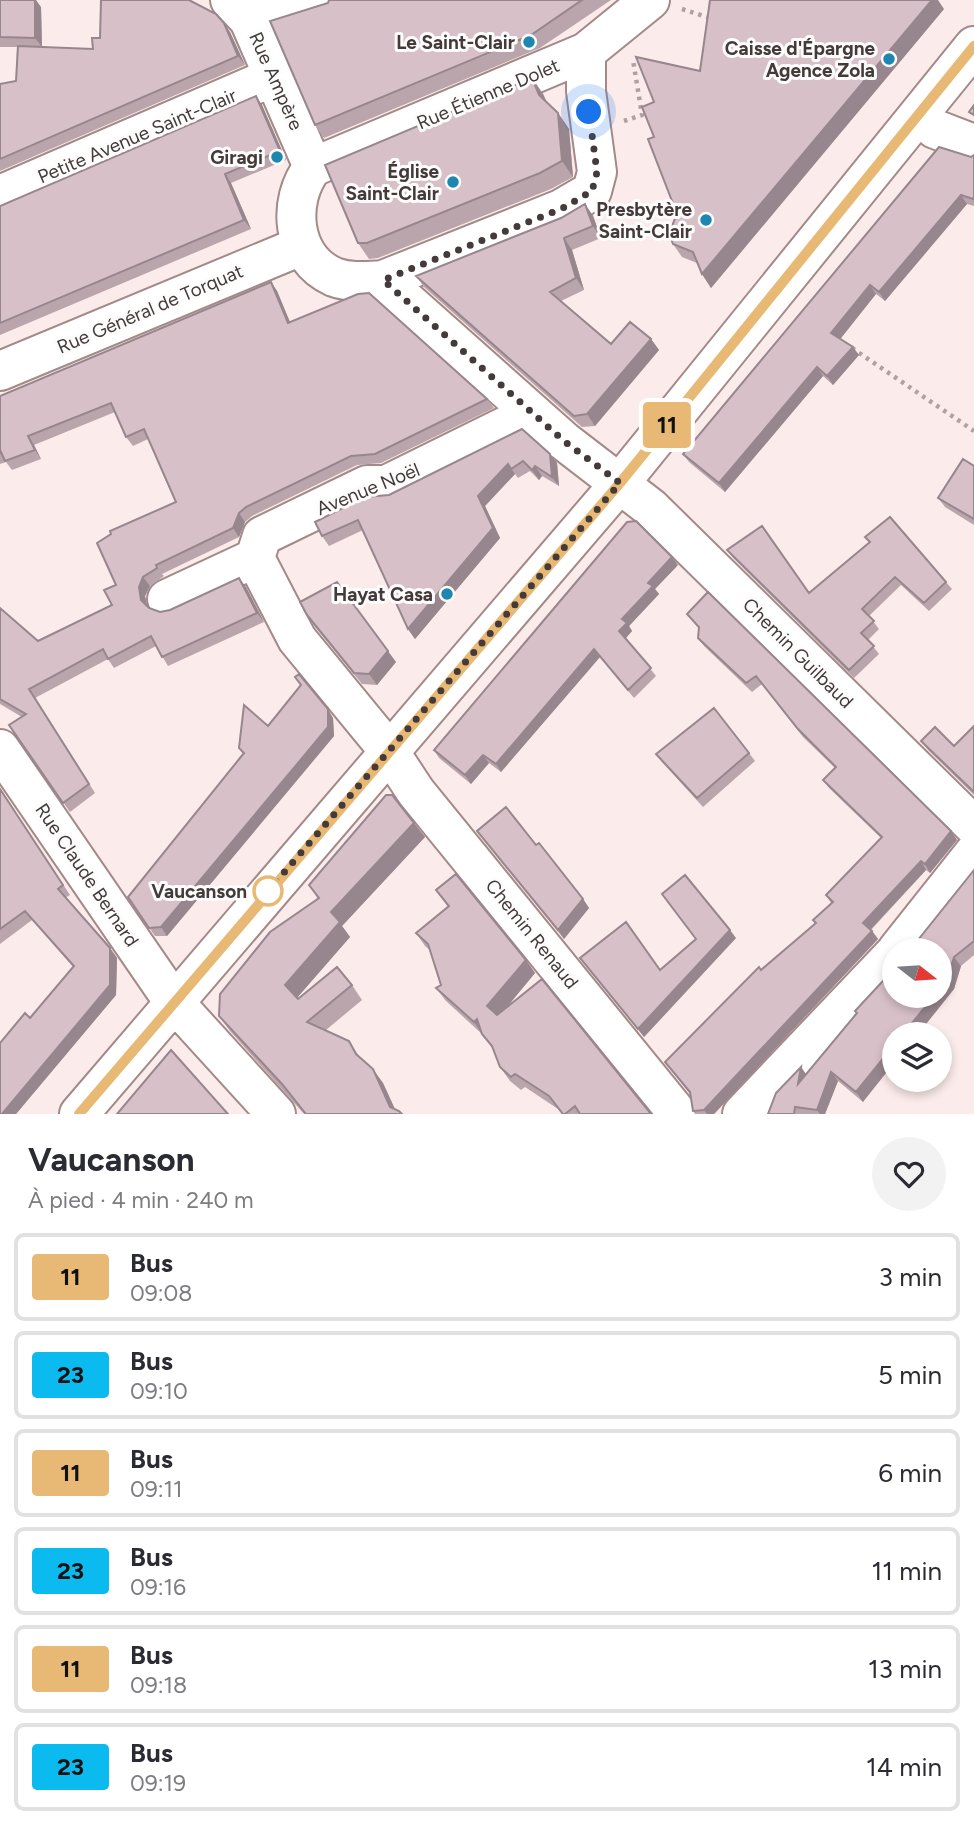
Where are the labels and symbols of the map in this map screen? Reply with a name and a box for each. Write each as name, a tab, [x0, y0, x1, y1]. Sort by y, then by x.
street label: Rue Ampère	[244, 28, 308, 134]
place label: Le Saint-Clair	[396, 31, 515, 54]
marker: Le Saint-Clair	[521, 34, 537, 50]
place label: Caisse d'Épargne Agence Zola	[725, 37, 875, 82]
marker: Caisse d'Épargne Agence Zola	[881, 51, 897, 67]
street label: Rue Étienne Dolet	[413, 54, 563, 134]
street label: Petite Avenue Saint-Clair	[34, 83, 240, 188]
your location	[571, 94, 606, 129]
place label: Giragi	[210, 146, 263, 169]
marker: Giragi	[269, 149, 285, 165]
place label: Église Saint-Clair	[345, 160, 439, 205]
marker: Église Saint-Clair	[445, 174, 461, 190]
place label: Presbytère Saint-Clair	[596, 198, 692, 243]
marker: Presbytère Saint-Clair	[698, 212, 714, 228]
street label: Rue Général de Torquat	[54, 259, 246, 359]
line badge: 11	[636, 402, 698, 448]
street label: Avenue Noël	[313, 458, 423, 520]
place label: Hayat Casa	[333, 583, 433, 606]
marker: Hayat Casa	[439, 586, 455, 602]
street label: Chemin Guilbaud	[738, 593, 858, 713]
street label: Rue Claude Bernard	[30, 799, 144, 951]
street label: Chemin Renaud	[481, 874, 583, 994]
marker: Vaucanson	[253, 876, 283, 906]
place label: Vaucanson	[151, 880, 247, 903]
north arrow	[882, 938, 952, 1008]

